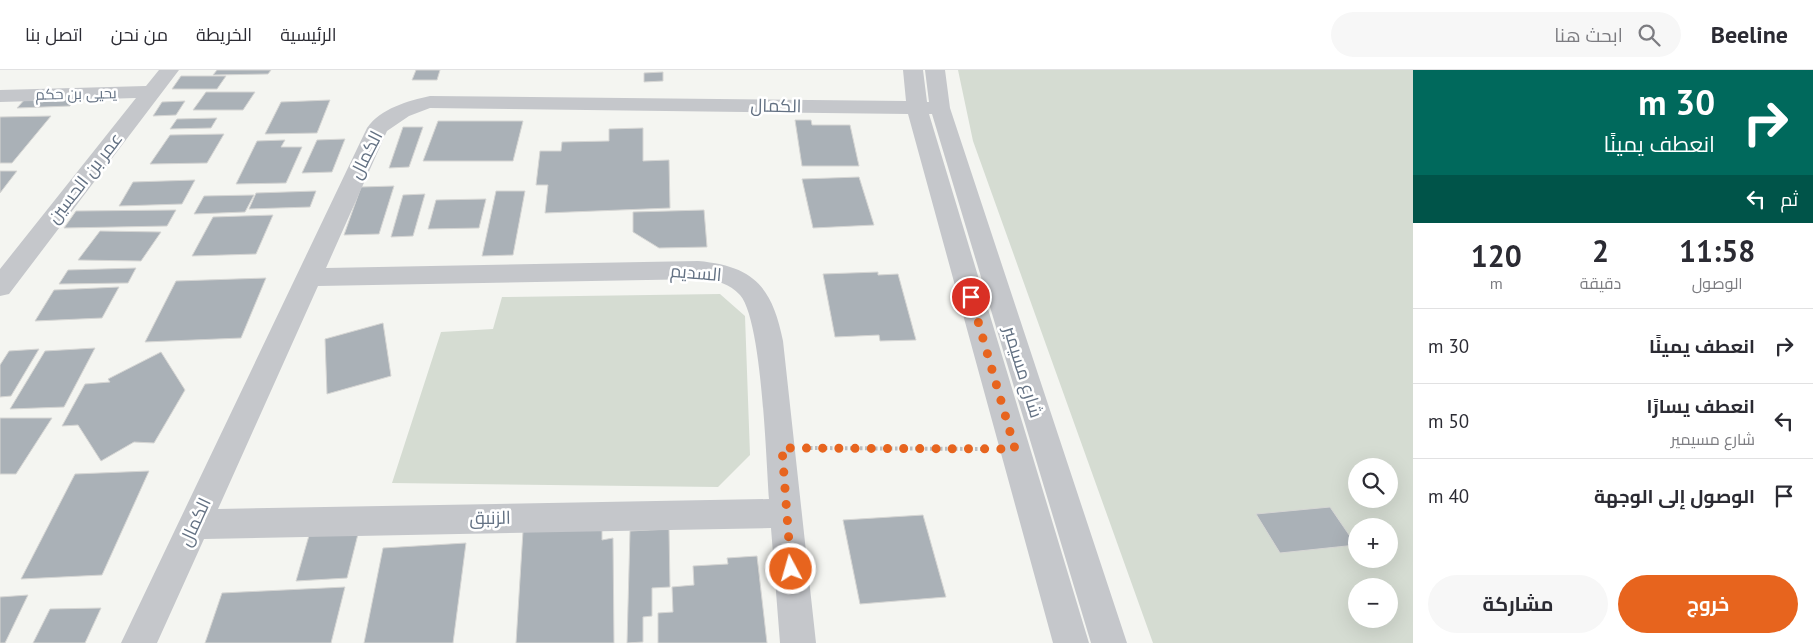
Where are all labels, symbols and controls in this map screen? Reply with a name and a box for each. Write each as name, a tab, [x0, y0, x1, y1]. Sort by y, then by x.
search box	[1331, 12, 1681, 57]
text: Beeline	[1711, 19, 1788, 50]
icon: search	[1635, 21, 1663, 49]
text: اتصل بنا	[25, 23, 83, 46]
text: من نحن	[111, 23, 168, 46]
text: الخريطة	[196, 23, 252, 46]
text: الرئيسية	[280, 23, 337, 46]
text: ابحث هنا	[1554, 23, 1623, 47]
text: 30 m	[1638, 79, 1715, 125]
street label: يحيى بن حكم	[35, 83, 117, 105]
icon: right	[1733, 90, 1798, 155]
street label: الكمال	[750, 94, 802, 117]
street label: الكمال	[344, 127, 387, 183]
street label: عمر بن الحسين	[42, 128, 127, 228]
text: انعطف يمينًا	[1604, 130, 1715, 158]
icon: left	[1742, 185, 1770, 213]
text: ثم	[1780, 187, 1798, 211]
text: 2	[1592, 231, 1609, 270]
text: 11:58	[1679, 231, 1755, 270]
text: 120	[1471, 236, 1522, 275]
street label: السديم	[669, 259, 723, 287]
text: m	[1490, 273, 1503, 293]
text: دقيقة	[1580, 273, 1621, 293]
text: الوصول	[1692, 273, 1743, 293]
pin	[950, 276, 992, 318]
icon: arrive	[957, 283, 985, 311]
street label: شارع مسيمير	[997, 322, 1048, 421]
icon: right	[1770, 332, 1798, 360]
text: 30 m	[1428, 334, 1469, 358]
text: انعطف يمينًا	[1649, 334, 1755, 358]
text: انعطف يسارًا	[1647, 394, 1755, 418]
icon: left	[1770, 407, 1798, 435]
text: 50 m	[1428, 409, 1469, 433]
text: شارع مسيمير	[1671, 429, 1755, 449]
map controls	[1348, 458, 1398, 628]
button: search	[1348, 458, 1398, 508]
icon: arrive	[1770, 482, 1798, 510]
text: 40 m	[1428, 484, 1469, 508]
text: الوصول إلى الوجهة	[1594, 484, 1755, 508]
street label: الكمال	[173, 494, 216, 550]
street label: الزنبق	[469, 506, 511, 530]
button: +	[1348, 518, 1398, 568]
position arrow	[764, 542, 816, 594]
button: مشاركة	[1428, 575, 1608, 633]
button: خروج	[1618, 575, 1798, 633]
button: −	[1348, 578, 1398, 628]

